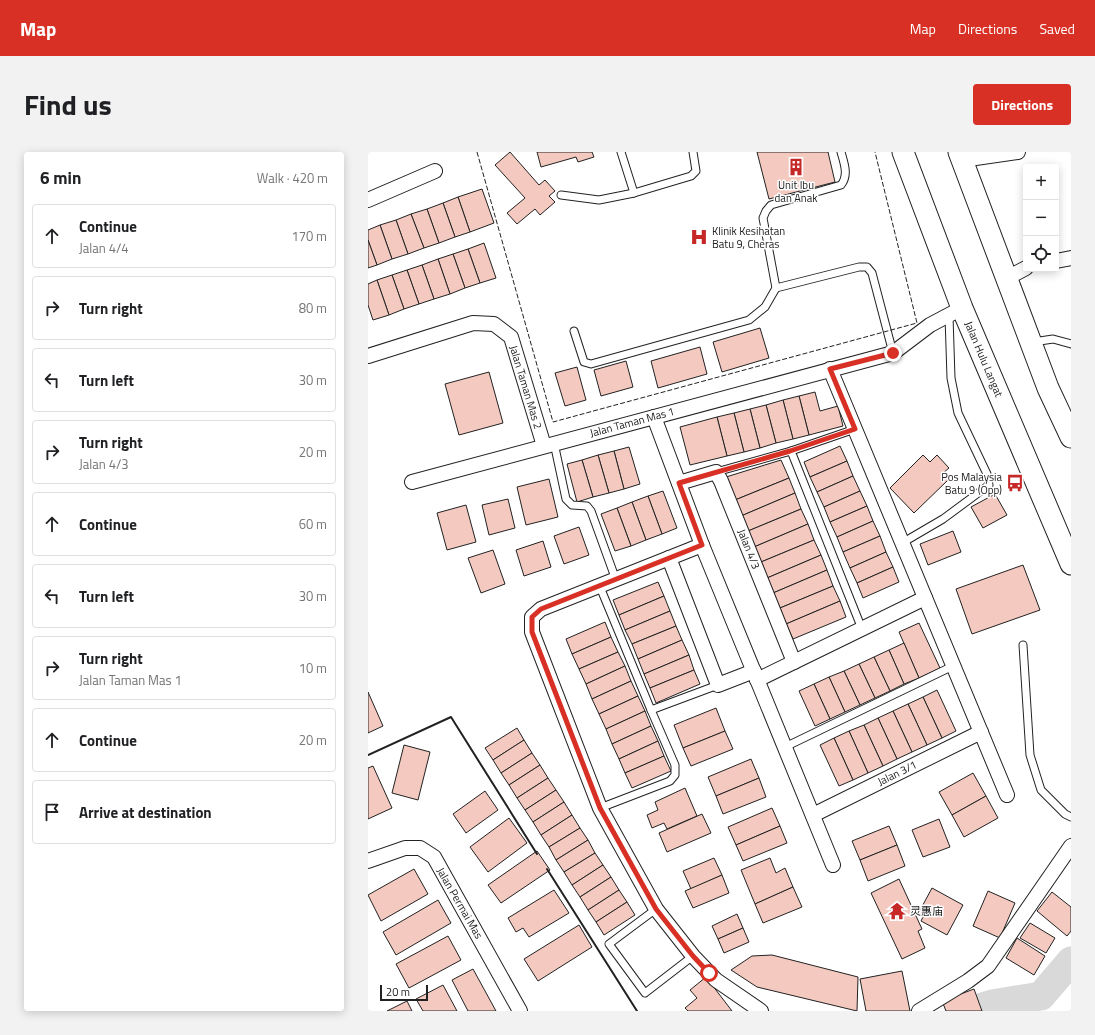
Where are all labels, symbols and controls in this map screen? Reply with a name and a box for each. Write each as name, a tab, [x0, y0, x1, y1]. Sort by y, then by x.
text: Map	[20, 14, 56, 43]
text: Map	[910, 18, 936, 39]
text: Directions	[958, 18, 1017, 39]
text: Saved	[1039, 18, 1075, 39]
text: Find us	[24, 83, 112, 126]
button: Directions	[973, 84, 1071, 125]
building icon: Unit Ibu dan Anak	[786, 157, 806, 177]
map controls	[1023, 164, 1059, 272]
button: +	[1023, 164, 1059, 200]
text: 6 min	[40, 165, 81, 191]
text: Walk · 420 m	[257, 168, 328, 188]
place label: Unit Ibu dan Anak	[775, 177, 818, 206]
button: −	[1023, 200, 1059, 236]
text: Continue	[79, 215, 137, 238]
place label: Klinik Kesihatan Batu 9, Cheras	[712, 223, 785, 252]
icon: ahead	[41, 225, 63, 247]
text: 170 m	[291, 226, 327, 246]
hospital icon: Klinik Kesihatan Batu 9, Cheras	[689, 227, 709, 247]
button: locate	[1023, 236, 1059, 272]
text: Jalan 4/4	[79, 238, 129, 258]
icon: right	[41, 297, 63, 319]
text: Turn right	[79, 297, 143, 320]
text: 80 m	[299, 298, 327, 318]
street label: Jalan Hulu Langat	[961, 319, 1007, 399]
street label: Jalan Taman Mas 2	[506, 343, 546, 431]
route end	[884, 344, 902, 362]
icon: left	[41, 369, 63, 391]
text: Turn left	[79, 369, 134, 392]
text: 30 m	[299, 370, 327, 390]
street label: Jalan Taman Mas 1	[588, 403, 676, 441]
text: Turn right	[79, 431, 143, 454]
icon: right	[41, 441, 63, 463]
text: 20 m	[299, 442, 327, 462]
text: Jalan 4/3	[79, 454, 129, 474]
place label: Pos Malaysia Batu 9 (Opp)	[941, 469, 1002, 498]
bus stop icon: Pos Malaysia Batu 9 (Opp)	[1005, 473, 1025, 493]
icon: ahead	[41, 513, 63, 535]
text: Continue	[79, 513, 137, 536]
text: 60 m	[299, 514, 327, 534]
street label: Jalan 4/3	[734, 527, 764, 571]
icon: left	[41, 585, 63, 607]
text: Turn left	[79, 585, 134, 608]
text: 30 m	[299, 586, 327, 606]
text: Turn right	[79, 647, 143, 670]
icon: right	[41, 657, 63, 679]
text: 10 m	[299, 658, 327, 678]
text: Jalan Taman Mas 1	[79, 670, 182, 690]
icon: ahead	[41, 729, 63, 751]
text: Continue	[79, 729, 137, 752]
text: 20 m	[299, 730, 327, 750]
street label: Jalan 3/1	[875, 757, 919, 789]
icon: arrive	[41, 801, 63, 823]
text: Arrive at destination	[79, 801, 212, 824]
street label: Jalan Permai Mas	[433, 864, 487, 942]
temple icon: 灵惠庙	[887, 901, 907, 921]
place label: 灵惠庙	[910, 903, 943, 919]
route start	[700, 964, 718, 982]
scale bar	[380, 983, 428, 1002]
text: 20 m	[386, 984, 410, 1000]

